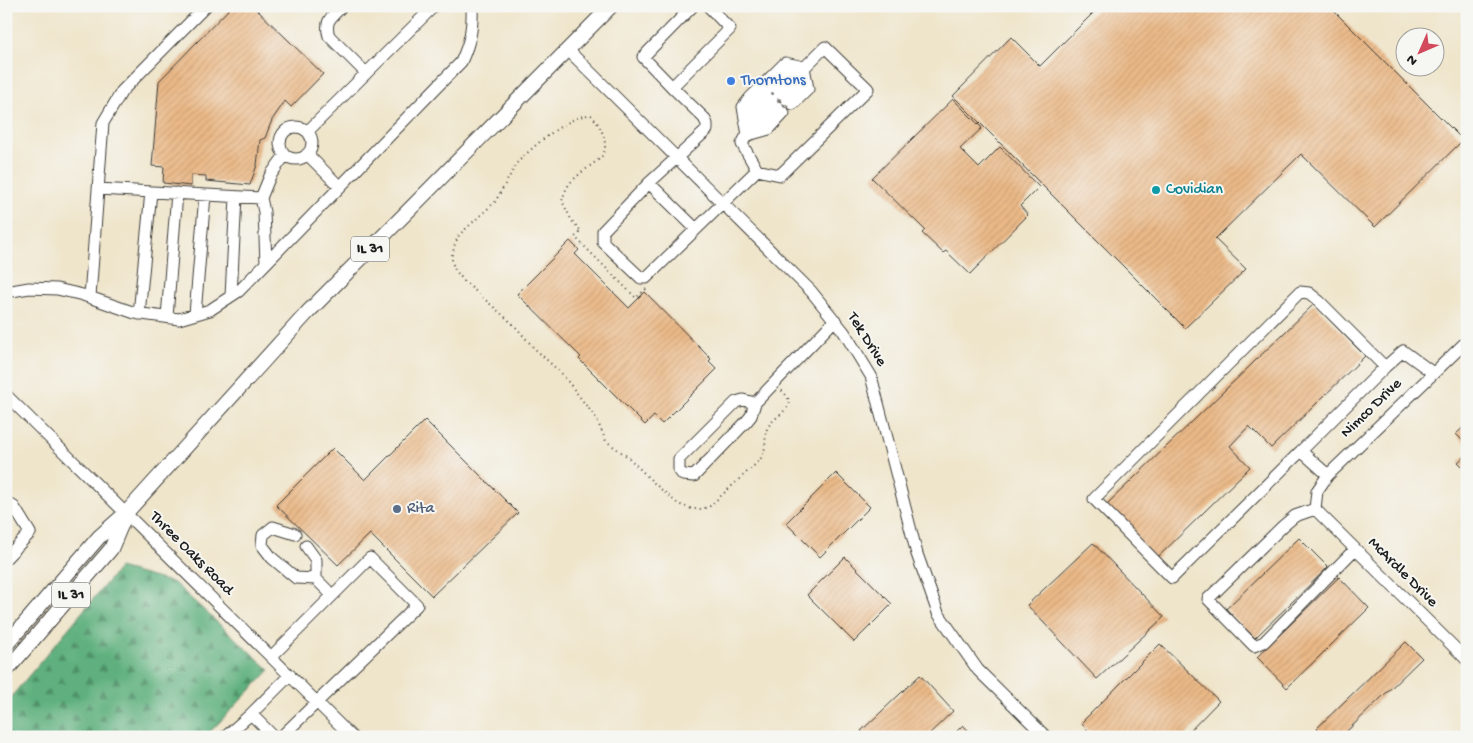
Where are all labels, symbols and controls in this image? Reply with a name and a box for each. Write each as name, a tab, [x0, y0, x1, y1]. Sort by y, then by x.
north arrow	[1396, 28, 1446, 78]
text: N	[1403, 50, 1422, 69]
place label: Thorntons	[740, 72, 807, 91]
marker: Thorntons	[725, 75, 737, 87]
place label: Covidian	[1166, 181, 1223, 200]
marker: Covidian	[1150, 184, 1162, 196]
road number: IL 31	[351, 236, 389, 262]
street label: Tek Drive	[841, 309, 890, 371]
street label: Nimco Drive	[1337, 375, 1407, 443]
place label: Rita	[407, 500, 435, 519]
marker: Rita	[391, 503, 403, 515]
street label: Three Oaks Road	[144, 507, 238, 601]
street label: McArdle Drive	[1363, 534, 1442, 613]
road number: IL 31	[52, 582, 90, 608]

